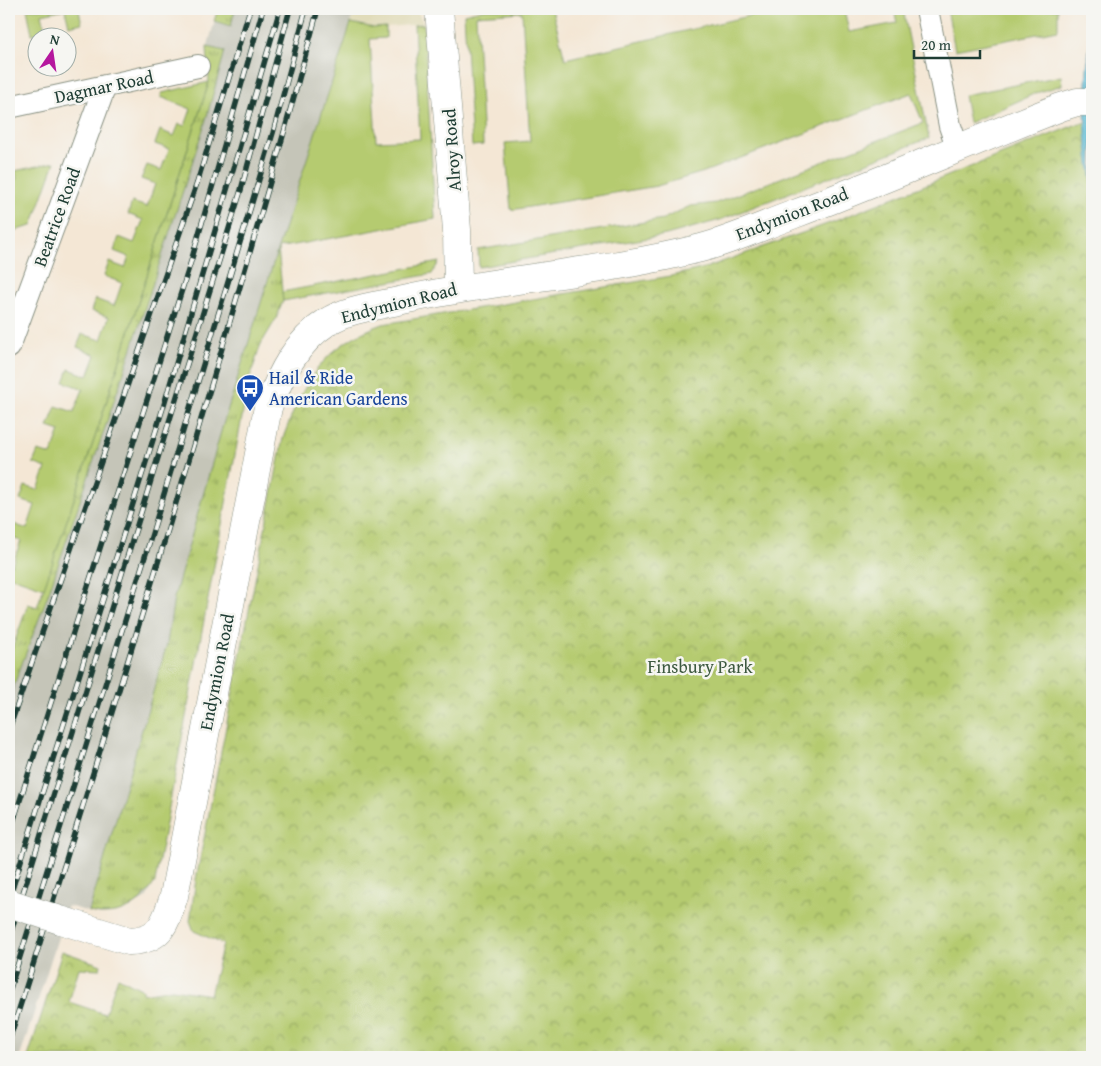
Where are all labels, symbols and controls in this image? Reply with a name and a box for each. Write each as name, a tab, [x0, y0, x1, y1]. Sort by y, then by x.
north arrow	[28, 28, 78, 78]
scale bar	[914, 28, 980, 60]
text: N	[48, 29, 62, 50]
text: 20 m	[921, 34, 952, 55]
street label: Dagmar Road	[52, 63, 156, 110]
street label: Alroy Road	[435, 107, 468, 192]
street label: Beatrice Road	[26, 163, 87, 270]
street label: Endymion Road	[732, 180, 852, 247]
street label: Endymion Road	[338, 275, 460, 330]
place label: Hail & Ride American Gardens	[269, 364, 408, 412]
bus stop icon: Hail & Ride American Gardens	[235, 373, 265, 412]
street label: Endymion Road	[192, 611, 241, 733]
park label: Finsbury Park	[647, 653, 753, 680]

